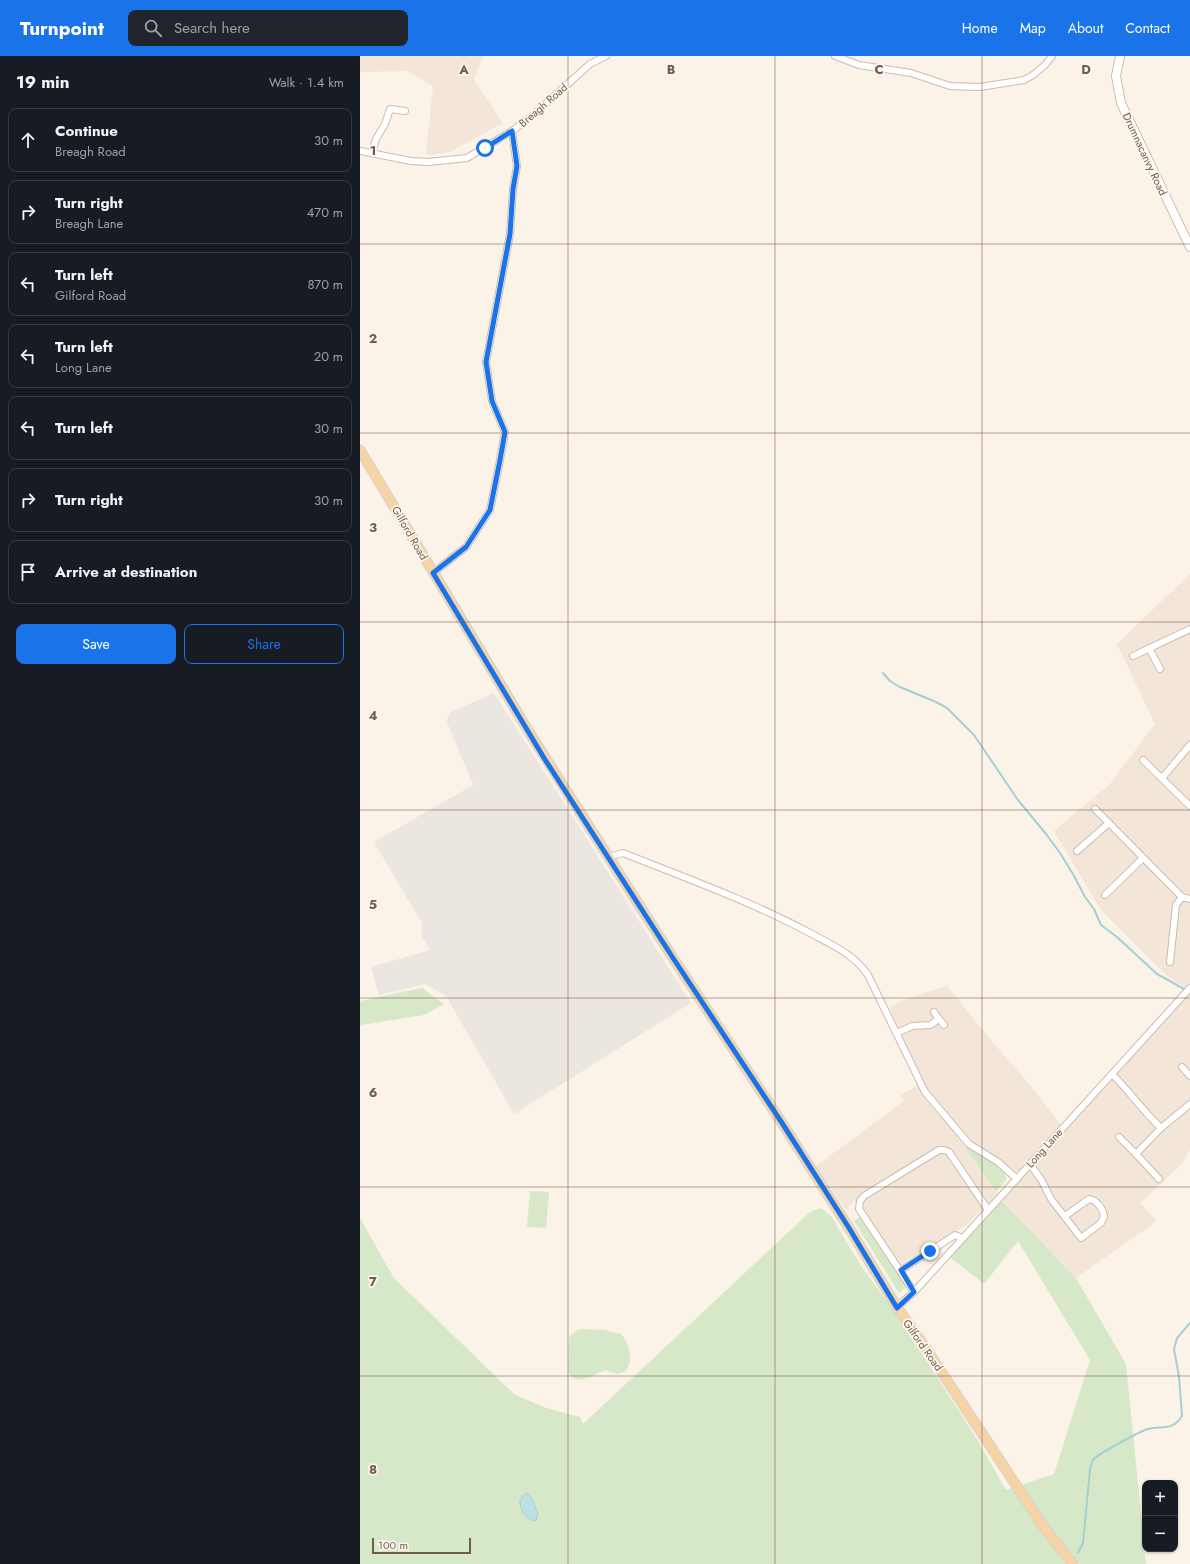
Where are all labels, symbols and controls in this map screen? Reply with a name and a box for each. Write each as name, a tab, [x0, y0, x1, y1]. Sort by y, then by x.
search box	[128, 10, 408, 46]
text: Turnpoint	[20, 15, 104, 42]
icon: search	[142, 17, 164, 39]
text: Search here	[174, 17, 250, 39]
text: Home	[962, 18, 998, 38]
text: Map	[1020, 18, 1046, 38]
text: About	[1068, 18, 1103, 38]
text: Contact	[1125, 18, 1170, 38]
text: A	[458, 60, 469, 79]
text: B	[667, 60, 676, 79]
text: C	[874, 60, 884, 79]
text: D	[1081, 60, 1091, 79]
text: 19 min	[16, 70, 70, 94]
text: Walk · 1.4 km	[269, 73, 344, 92]
street label: Breagh Road	[515, 79, 571, 131]
street label: Drumnacanvy Road	[1119, 110, 1171, 198]
text: Continue	[55, 120, 118, 142]
icon: ahead	[17, 129, 39, 151]
text: 30 m	[314, 131, 343, 150]
route start	[476, 139, 494, 157]
text: 1	[370, 141, 376, 160]
text: Breagh Road	[55, 142, 126, 161]
text: Turn right	[55, 192, 123, 214]
icon: right	[17, 201, 39, 223]
text: 470 m	[307, 203, 343, 222]
text: Breagh Lane	[55, 214, 123, 233]
text: Turn left	[55, 264, 113, 286]
icon: left	[17, 273, 39, 295]
text: 870 m	[307, 275, 343, 294]
text: Gilford Road	[55, 286, 126, 305]
text: 2	[369, 329, 377, 348]
text: Turn left	[55, 336, 113, 358]
icon: left	[17, 345, 39, 367]
text: 20 m	[314, 347, 343, 366]
text: Long Lane	[55, 358, 112, 377]
icon: left	[17, 417, 39, 439]
text: Turn left	[55, 417, 113, 439]
text: 30 m	[314, 419, 343, 438]
icon: right	[17, 489, 39, 511]
text: Turn right	[55, 489, 123, 511]
text: 30 m	[314, 491, 343, 510]
street label: Gilford Road	[388, 503, 432, 563]
text: 3	[369, 518, 377, 537]
icon: arrive	[17, 561, 39, 583]
text: Arrive at destination	[55, 561, 197, 583]
button: Save	[16, 624, 176, 664]
button: Share	[184, 624, 344, 664]
text: 4	[368, 706, 378, 725]
text: 5	[369, 895, 377, 914]
text: 6	[369, 1083, 378, 1102]
street label: Long Lane	[1022, 1125, 1066, 1171]
route end	[921, 1242, 939, 1260]
text: 7	[369, 1272, 377, 1291]
street label: Gilford Road	[899, 1316, 947, 1374]
text: 8	[369, 1460, 377, 1479]
map controls	[1142, 1480, 1178, 1552]
button: +	[1142, 1480, 1178, 1516]
button: −	[1142, 1516, 1178, 1552]
scale bar	[372, 1536, 471, 1555]
text: 100 m	[378, 1537, 408, 1553]

